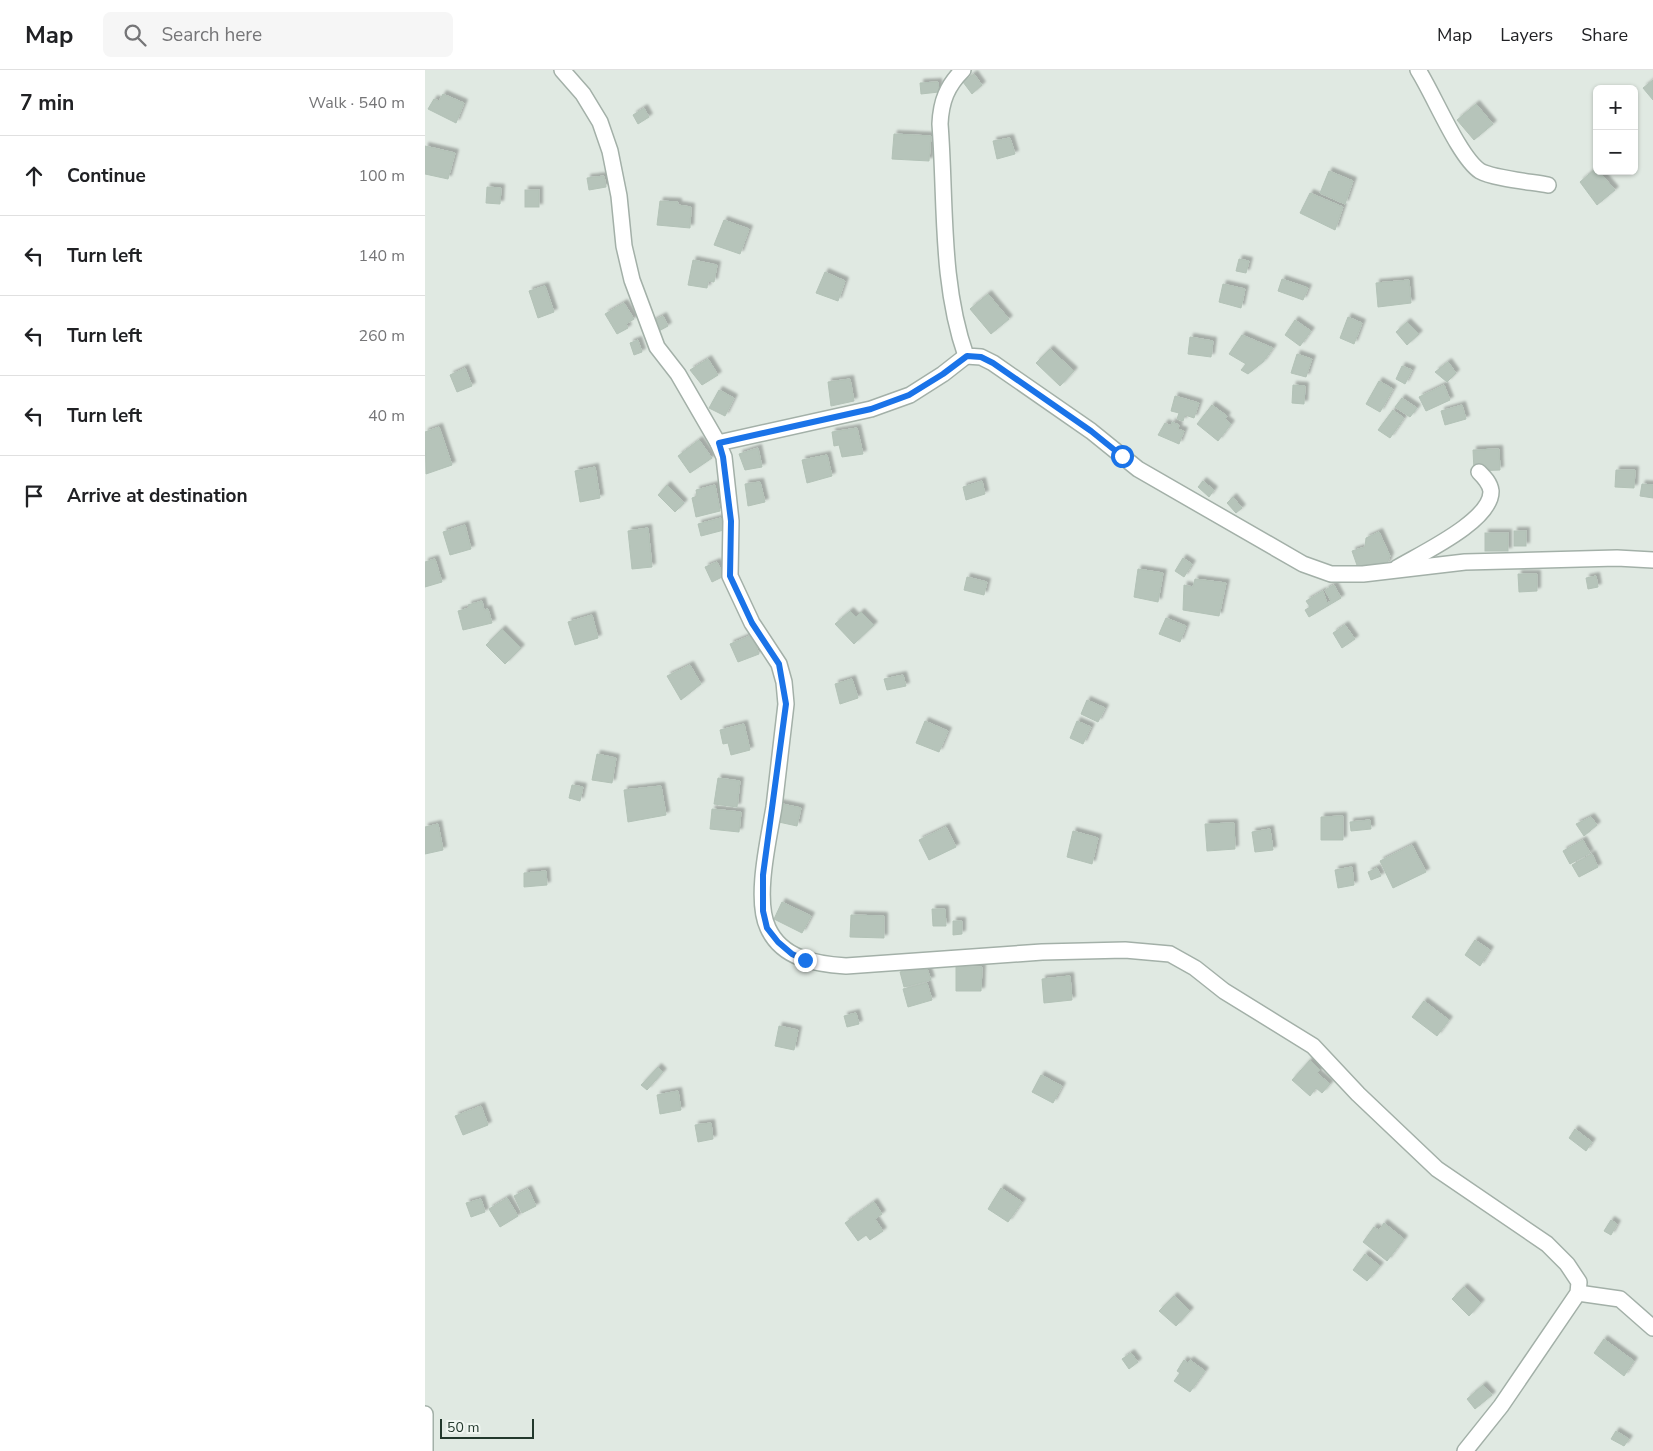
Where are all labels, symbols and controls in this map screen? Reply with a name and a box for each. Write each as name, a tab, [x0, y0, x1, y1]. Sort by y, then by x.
search box	[103, 12, 453, 57]
text: Map	[25, 19, 73, 51]
icon: search	[121, 21, 149, 49]
text: Search here	[161, 22, 262, 48]
text: Map	[1437, 23, 1472, 47]
text: Layers	[1500, 23, 1553, 47]
text: Share	[1581, 23, 1628, 47]
map controls	[1593, 85, 1638, 175]
button: +	[1593, 85, 1638, 130]
text: 7 min	[20, 89, 74, 117]
text: Walk · 540 m	[309, 92, 405, 114]
button: −	[1593, 130, 1638, 175]
icon: ahead	[20, 162, 48, 190]
text: Continue	[67, 163, 146, 189]
text: 100 m	[358, 165, 405, 187]
icon: left	[20, 242, 48, 270]
text: Turn left	[67, 243, 142, 269]
text: 140 m	[358, 245, 405, 267]
icon: left	[20, 322, 48, 350]
text: Turn left	[67, 323, 142, 349]
text: 260 m	[358, 325, 405, 347]
icon: left	[20, 402, 48, 430]
text: Turn left	[67, 403, 142, 429]
text: 40 m	[368, 405, 405, 427]
route start	[1111, 445, 1134, 468]
icon: arrive	[20, 482, 48, 510]
text: Arrive at destination	[67, 483, 248, 509]
route end	[794, 949, 817, 972]
scale bar	[440, 1416, 534, 1439]
text: 50 m	[447, 1418, 479, 1437]

